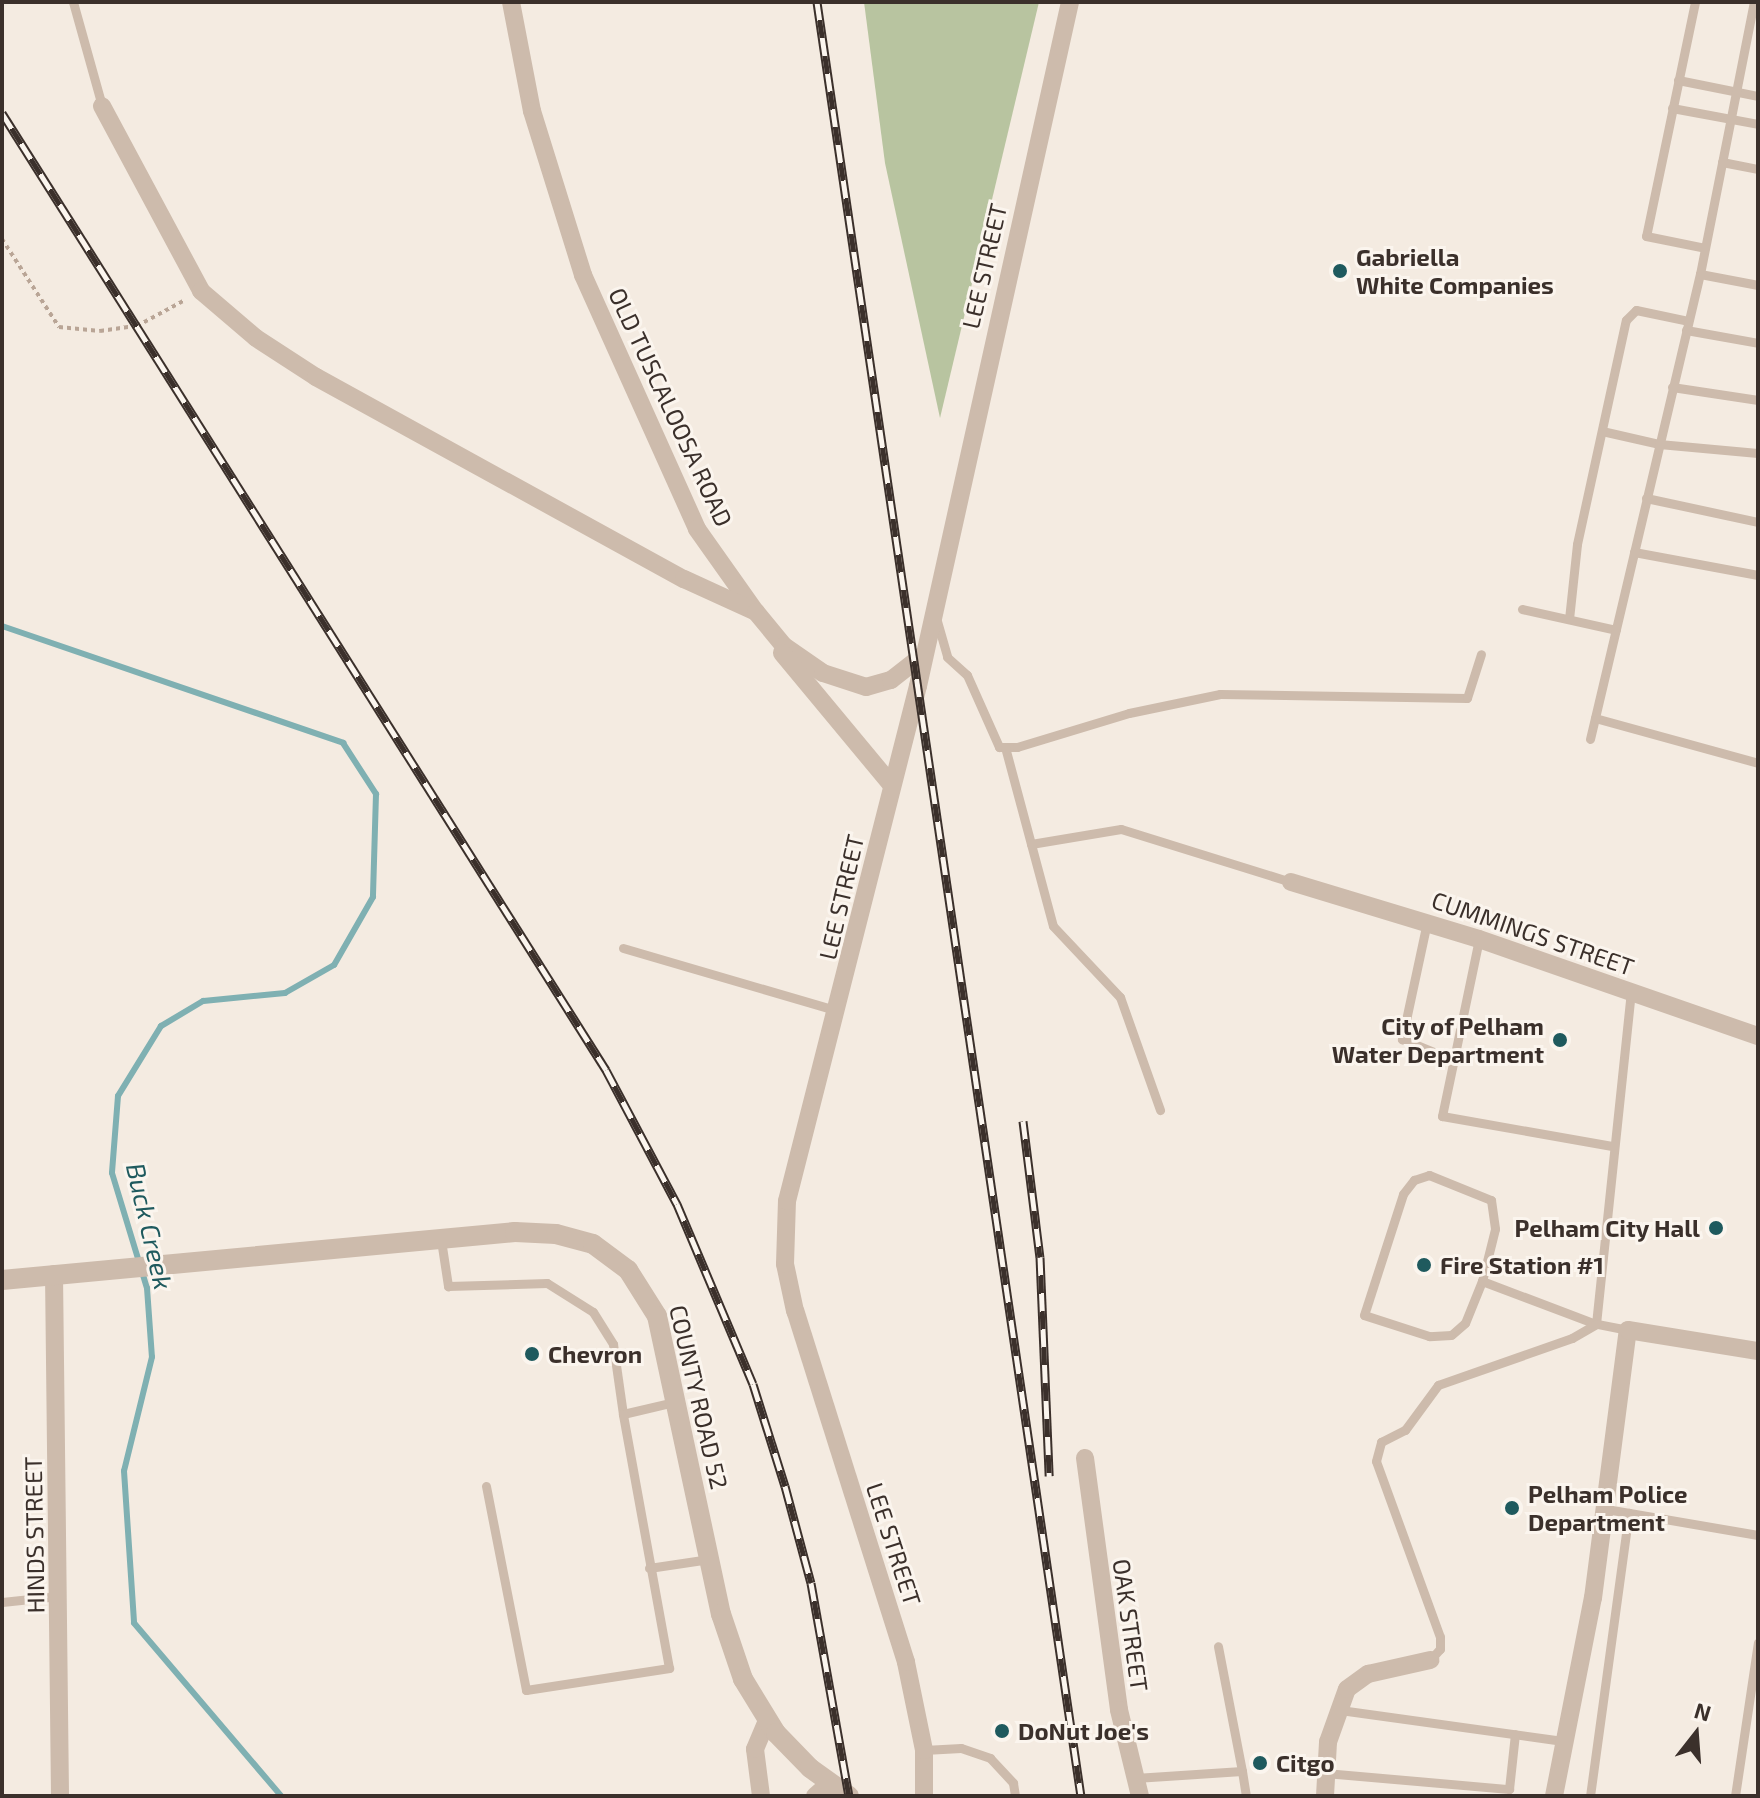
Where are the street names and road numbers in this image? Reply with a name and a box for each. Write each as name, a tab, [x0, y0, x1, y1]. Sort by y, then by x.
street label: LEE STREET	[956, 201, 1012, 331]
street label: OLD TUSCALOOSA ROAD	[603, 283, 739, 531]
street label: LEE STREET	[813, 832, 869, 962]
street label: CUMMINGS STREET	[1428, 885, 1638, 981]
street label: COUNTY ROAD 52	[664, 1302, 734, 1492]
street label: HINDS STREET	[18, 1456, 50, 1614]
street label: LEE STREET	[861, 1479, 927, 1609]
street label: OAK STREET	[1107, 1557, 1155, 1693]

